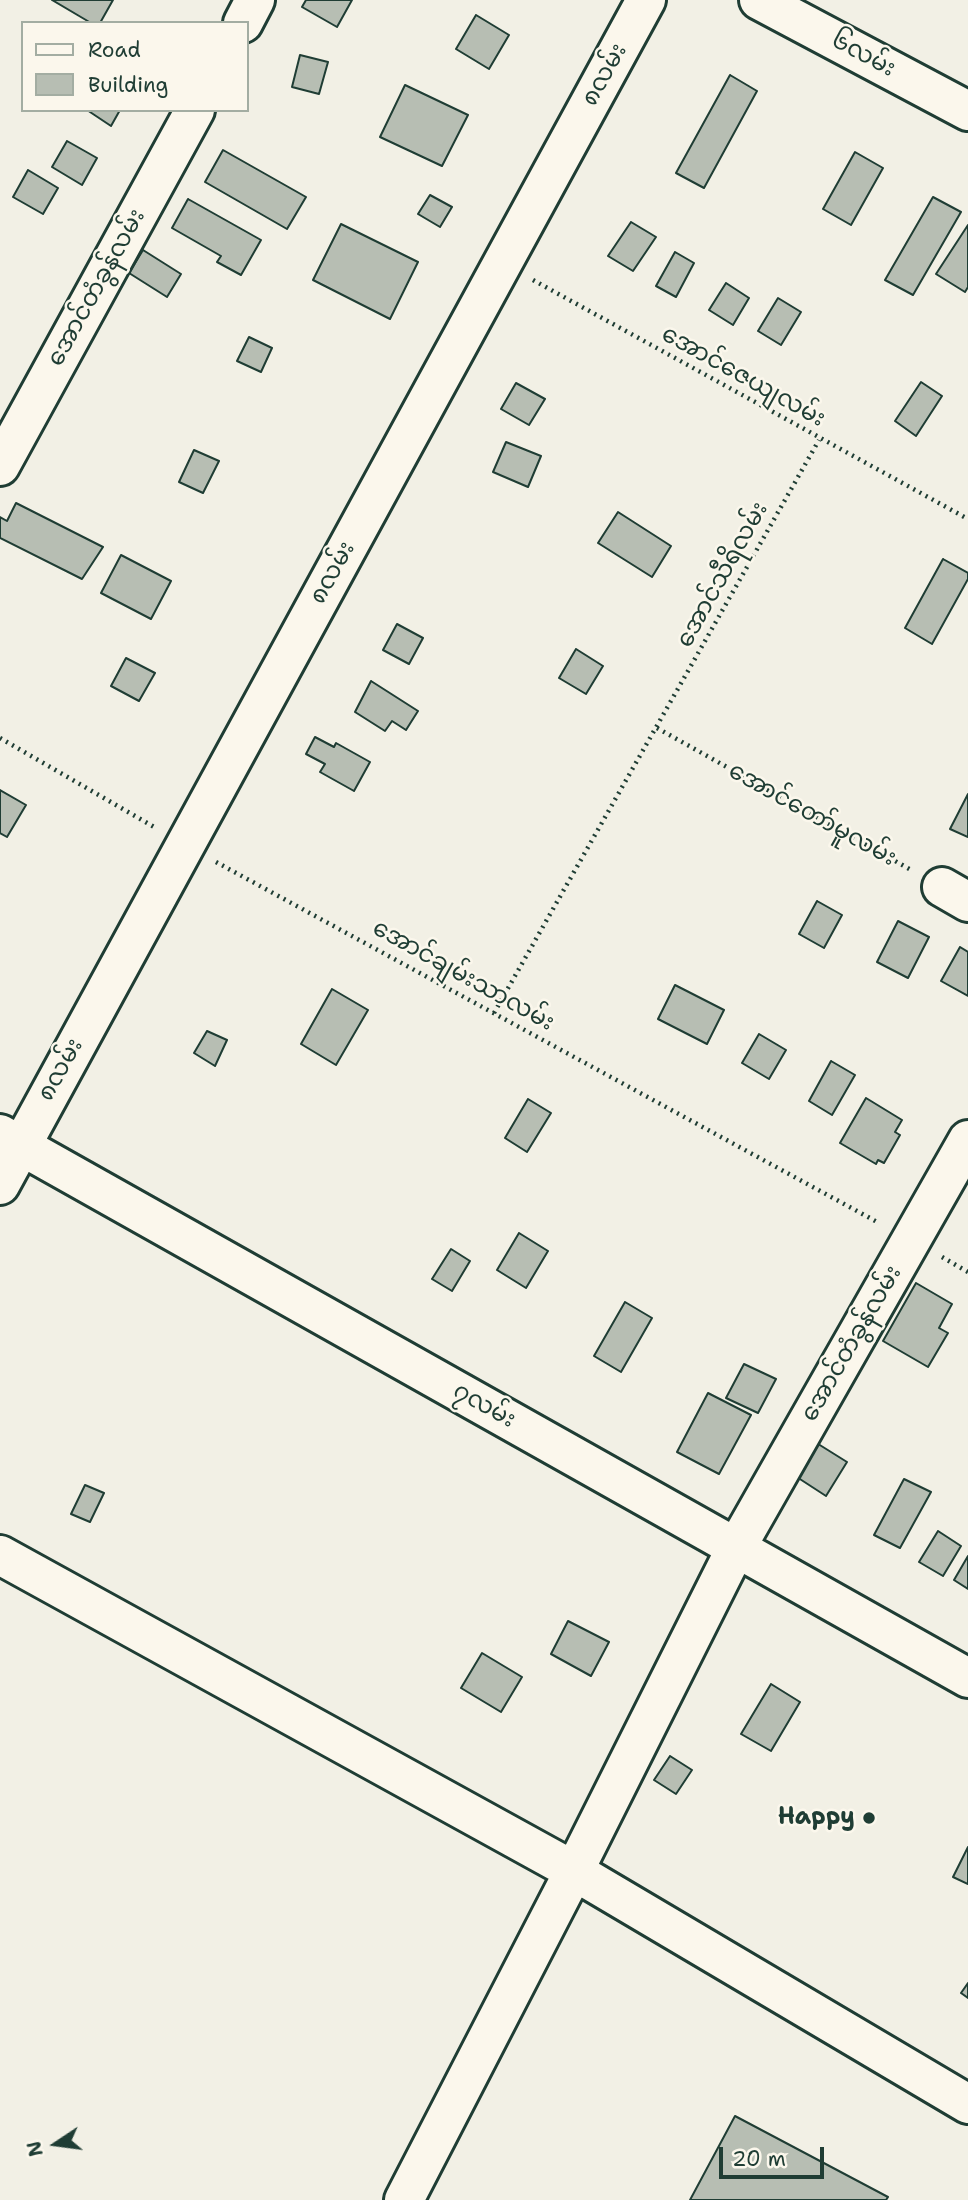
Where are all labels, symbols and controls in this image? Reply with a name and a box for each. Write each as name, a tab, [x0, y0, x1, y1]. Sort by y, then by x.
legend	[21, 21, 248, 112]
street label: ၆လမ်း	[826, 26, 900, 84]
text: Road	[88, 36, 141, 64]
street label: ၈လမ်း	[576, 39, 634, 111]
text: Building	[88, 71, 168, 99]
street label: အောင်တံခွန်လမ်း	[42, 204, 152, 372]
street label: အောင်ဇေယျလမ်း	[656, 320, 830, 434]
street label: အောင်သီရိလမ်း	[671, 497, 775, 653]
street label: ၈လမ်း	[304, 537, 362, 609]
street label: အောင်တော်မူလမ်း	[723, 757, 901, 873]
street label: အောင်ချမ်းသာလမ်း	[367, 914, 559, 1038]
street label: ၈လမ်း	[32, 1034, 90, 1106]
street label: အောင်တံခွန်လမ်း	[796, 1261, 908, 1427]
street label: ၇လမ်း	[448, 1377, 520, 1435]
place label: Happy	[778, 1804, 855, 1832]
marker: Happy	[861, 1810, 877, 1826]
north arrow	[21, 2109, 91, 2179]
scale bar	[723, 2134, 828, 2178]
text: N	[21, 2139, 49, 2159]
text: 20 m	[732, 2145, 786, 2173]

